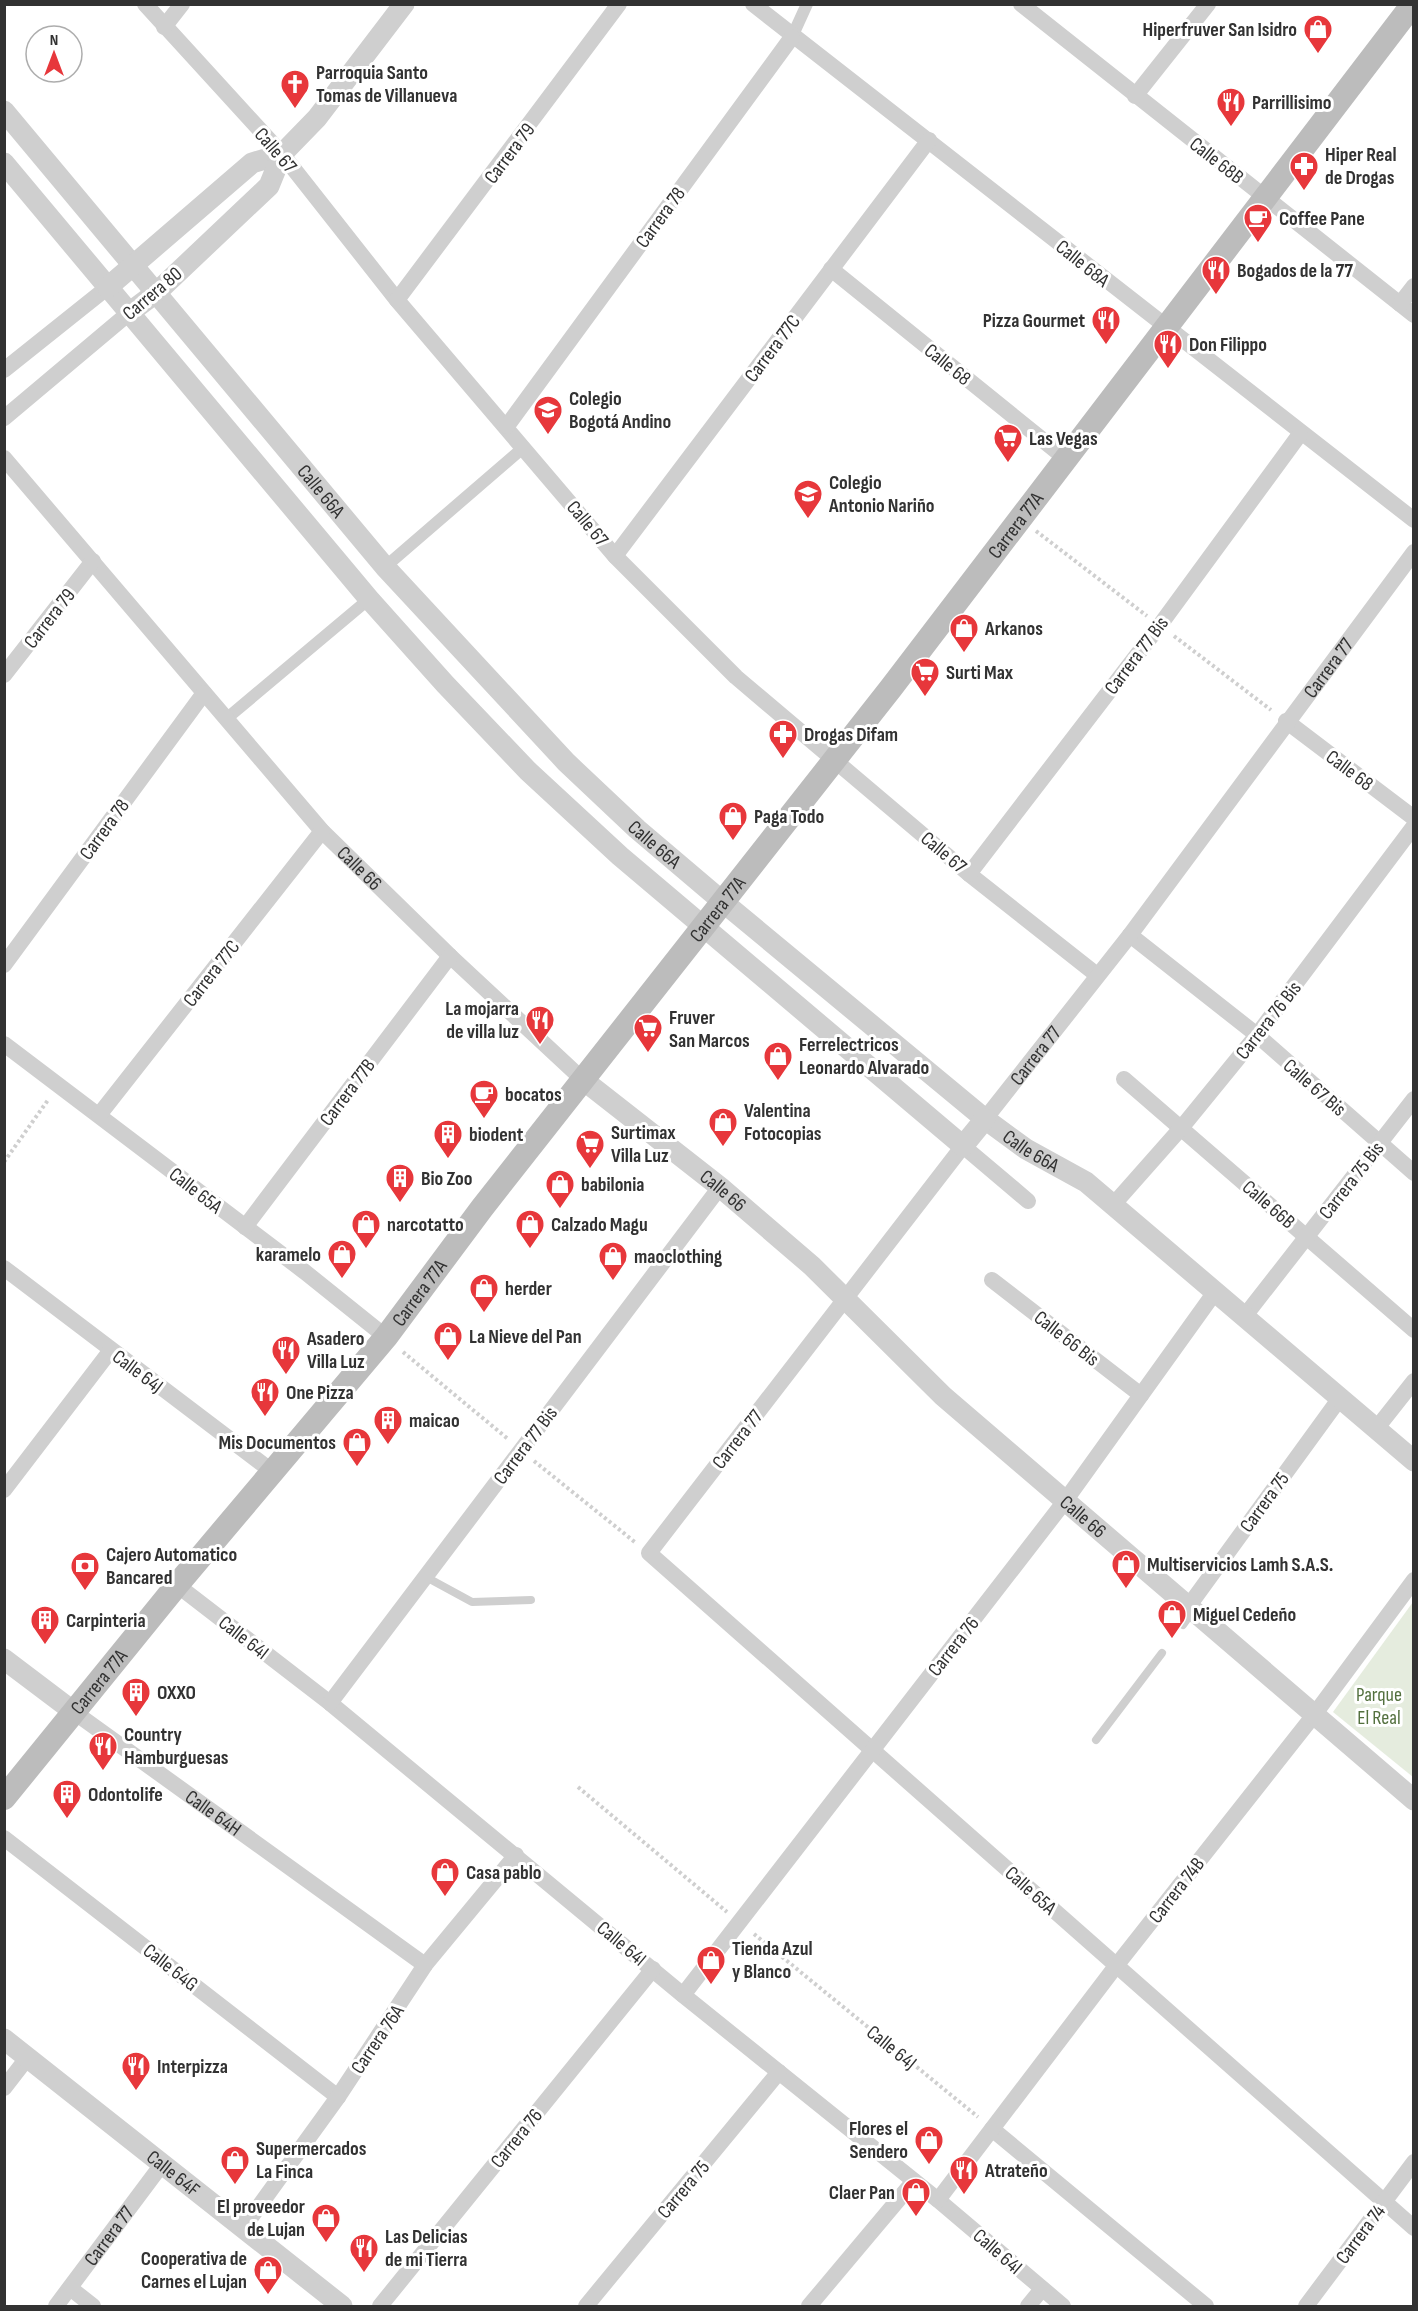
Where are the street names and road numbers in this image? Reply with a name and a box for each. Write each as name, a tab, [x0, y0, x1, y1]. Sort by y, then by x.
street label: Carrera 79	[479, 119, 540, 189]
street label: Calle 67	[249, 123, 302, 178]
street label: Calle 68B	[1185, 132, 1248, 189]
street label: Carrera 78	[631, 183, 691, 253]
street label: Calle 68A	[1051, 235, 1114, 293]
street label: Carrera 80	[118, 262, 187, 326]
street label: Carrera 77C	[740, 310, 806, 387]
street label: Calle 68	[919, 339, 976, 391]
street label: Calle 66A	[292, 460, 350, 523]
street label: Carrera 77A	[983, 488, 1049, 564]
street label: Calle 67	[561, 496, 613, 551]
street label: Carrera 79	[19, 584, 81, 653]
street label: Carrera 77 Bis	[1100, 612, 1174, 699]
street label: Carrera 77	[1299, 634, 1359, 703]
street label: Calle 68	[1321, 745, 1378, 796]
street label: Carrera 78	[75, 795, 135, 865]
street label: Calle 66A	[622, 816, 686, 874]
street label: Calle 67	[916, 827, 971, 879]
street label: Calle 66	[332, 841, 387, 896]
street label: Carrera 77A	[685, 872, 751, 947]
street label: Carrera 77C	[178, 935, 245, 1012]
street label: Carrera 76 Bis	[1231, 977, 1307, 1064]
street label: Carrera 77	[1005, 1022, 1067, 1090]
street label: Carrera 77B	[315, 1054, 381, 1131]
street label: Calle 67 Bis	[1278, 1054, 1351, 1122]
street label: Calle 66A	[998, 1125, 1063, 1178]
street label: Carrera 75 Bis	[1314, 1137, 1389, 1224]
street label: Calle 65A	[164, 1163, 227, 1219]
street label: Calle 66	[695, 1165, 751, 1217]
street label: Calle 66B	[1237, 1175, 1300, 1234]
street label: Carrera 77A	[387, 1255, 453, 1331]
street label: Calle 66 Bis	[1029, 1306, 1104, 1372]
street label: Calle 64J	[107, 1345, 168, 1399]
street label: Carrera 77 Bis	[489, 1402, 563, 1489]
street label: Carrera 77	[707, 1405, 768, 1474]
street label: Carrera 75	[1235, 1468, 1295, 1537]
street label: Calle 66	[1055, 1491, 1111, 1544]
street label: Calle 64I	[213, 1611, 273, 1665]
street label: Carrera 76	[923, 1612, 985, 1681]
street label: Carrera 77A	[66, 1644, 133, 1720]
street label: Calle 64H	[180, 1785, 246, 1842]
street label: Carrera 74B	[1144, 1853, 1210, 1928]
street label: Calle 65A	[1000, 1861, 1061, 1920]
street label: Calle 64I	[592, 1916, 651, 1971]
street label: Calle 64G	[138, 1939, 203, 1997]
street label: Carrera 76A	[346, 2000, 410, 2079]
street label: Calle 64J	[862, 2020, 921, 2075]
street label: Carrera 76	[486, 2104, 548, 2173]
street label: Calle 64F	[141, 2145, 204, 2202]
street label: Carrera 75	[653, 2156, 715, 2224]
street label: Carrera 74	[1331, 2200, 1391, 2269]
street label: Carrera 77	[79, 2201, 140, 2271]
street label: Calle 64I	[968, 2224, 1027, 2280]

